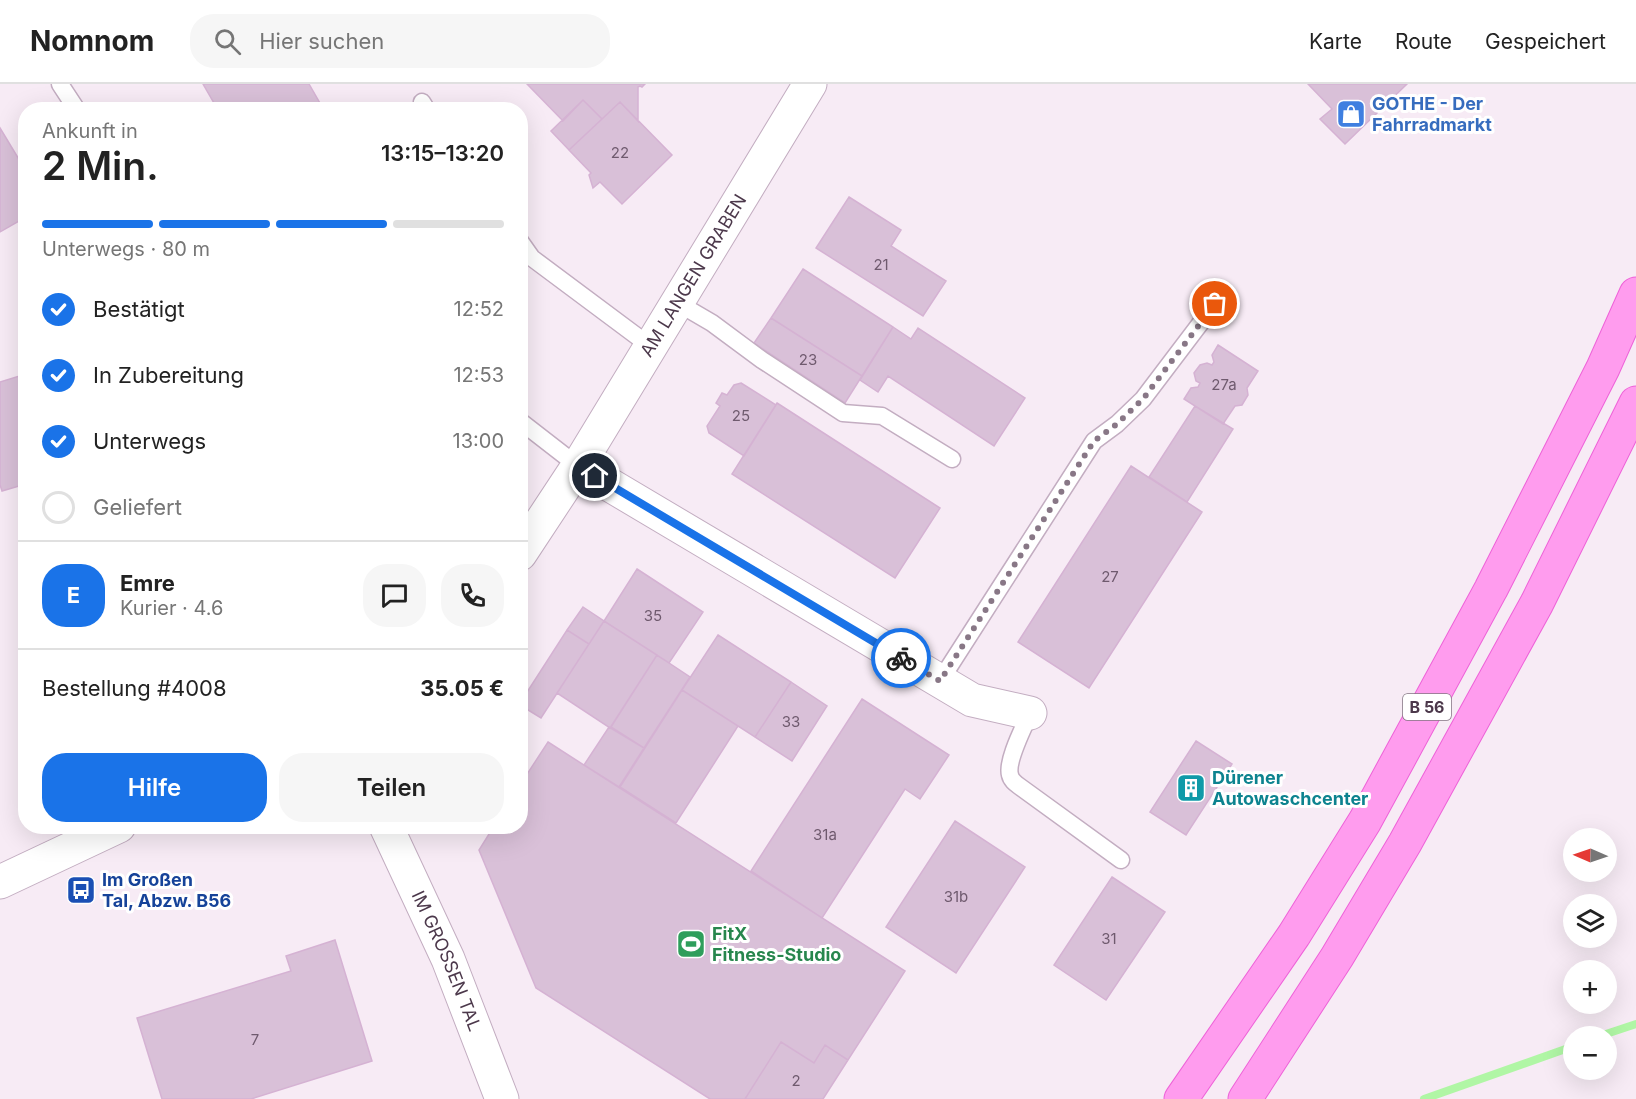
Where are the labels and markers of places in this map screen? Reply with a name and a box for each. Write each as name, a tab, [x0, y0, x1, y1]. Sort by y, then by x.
place label: GOTHE - Der Fahrradmarkt	[1372, 93, 1492, 135]
shop icon: GOTHE - Der Fahrradmarkt	[1335, 98, 1367, 130]
pin	[1189, 278, 1240, 329]
pin	[569, 450, 620, 501]
place label: Dürener Autowaschcenter	[1212, 767, 1368, 809]
building icon: Dürener Autowaschcenter	[1175, 772, 1207, 804]
place label: Im Großen Tal, Abzw. B56	[102, 869, 231, 911]
bus stop icon: Im Großen Tal, Abzw. B56	[65, 874, 97, 906]
place label: FitX Fitness-Studio	[712, 923, 841, 965]
sports icon: FitX Fitness-Studio	[675, 928, 707, 960]

